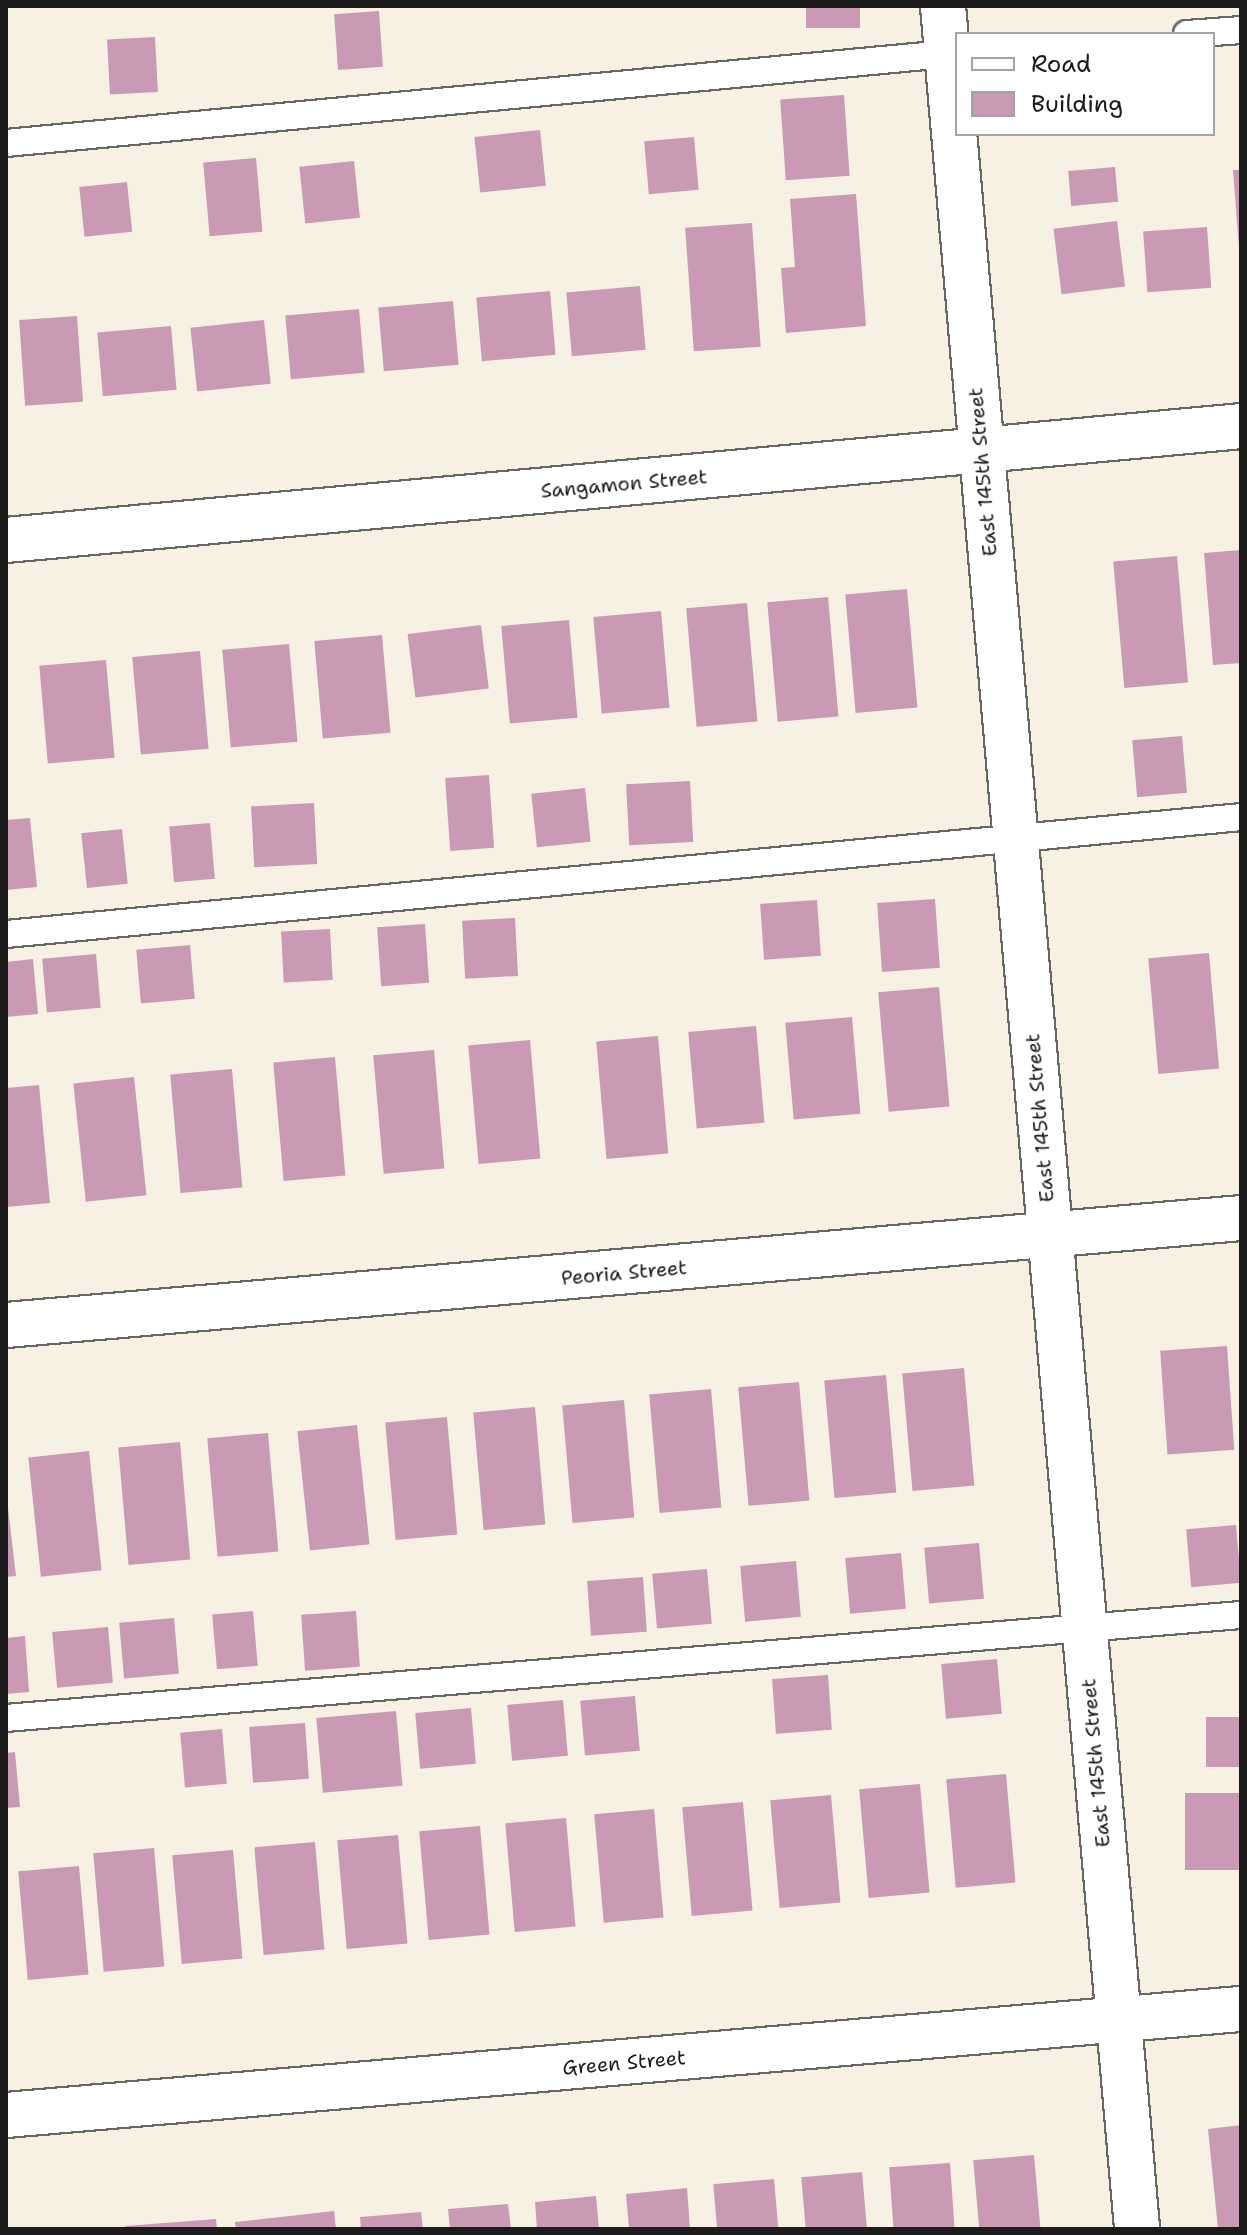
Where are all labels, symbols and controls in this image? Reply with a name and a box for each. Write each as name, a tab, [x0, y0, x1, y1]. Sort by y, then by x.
legend	[955, 32, 1215, 136]
text: Road	[1031, 48, 1091, 80]
text: Building	[1031, 88, 1123, 120]
street label: East 145th Street	[964, 387, 1002, 557]
street label: Sangamon Street	[540, 465, 708, 503]
street label: East 145th Street	[1021, 1033, 1059, 1203]
street label: Peoria Street	[560, 1256, 688, 1290]
street label: East 145th Street	[1077, 1678, 1115, 1848]
street label: Green Street	[561, 2046, 687, 2080]

